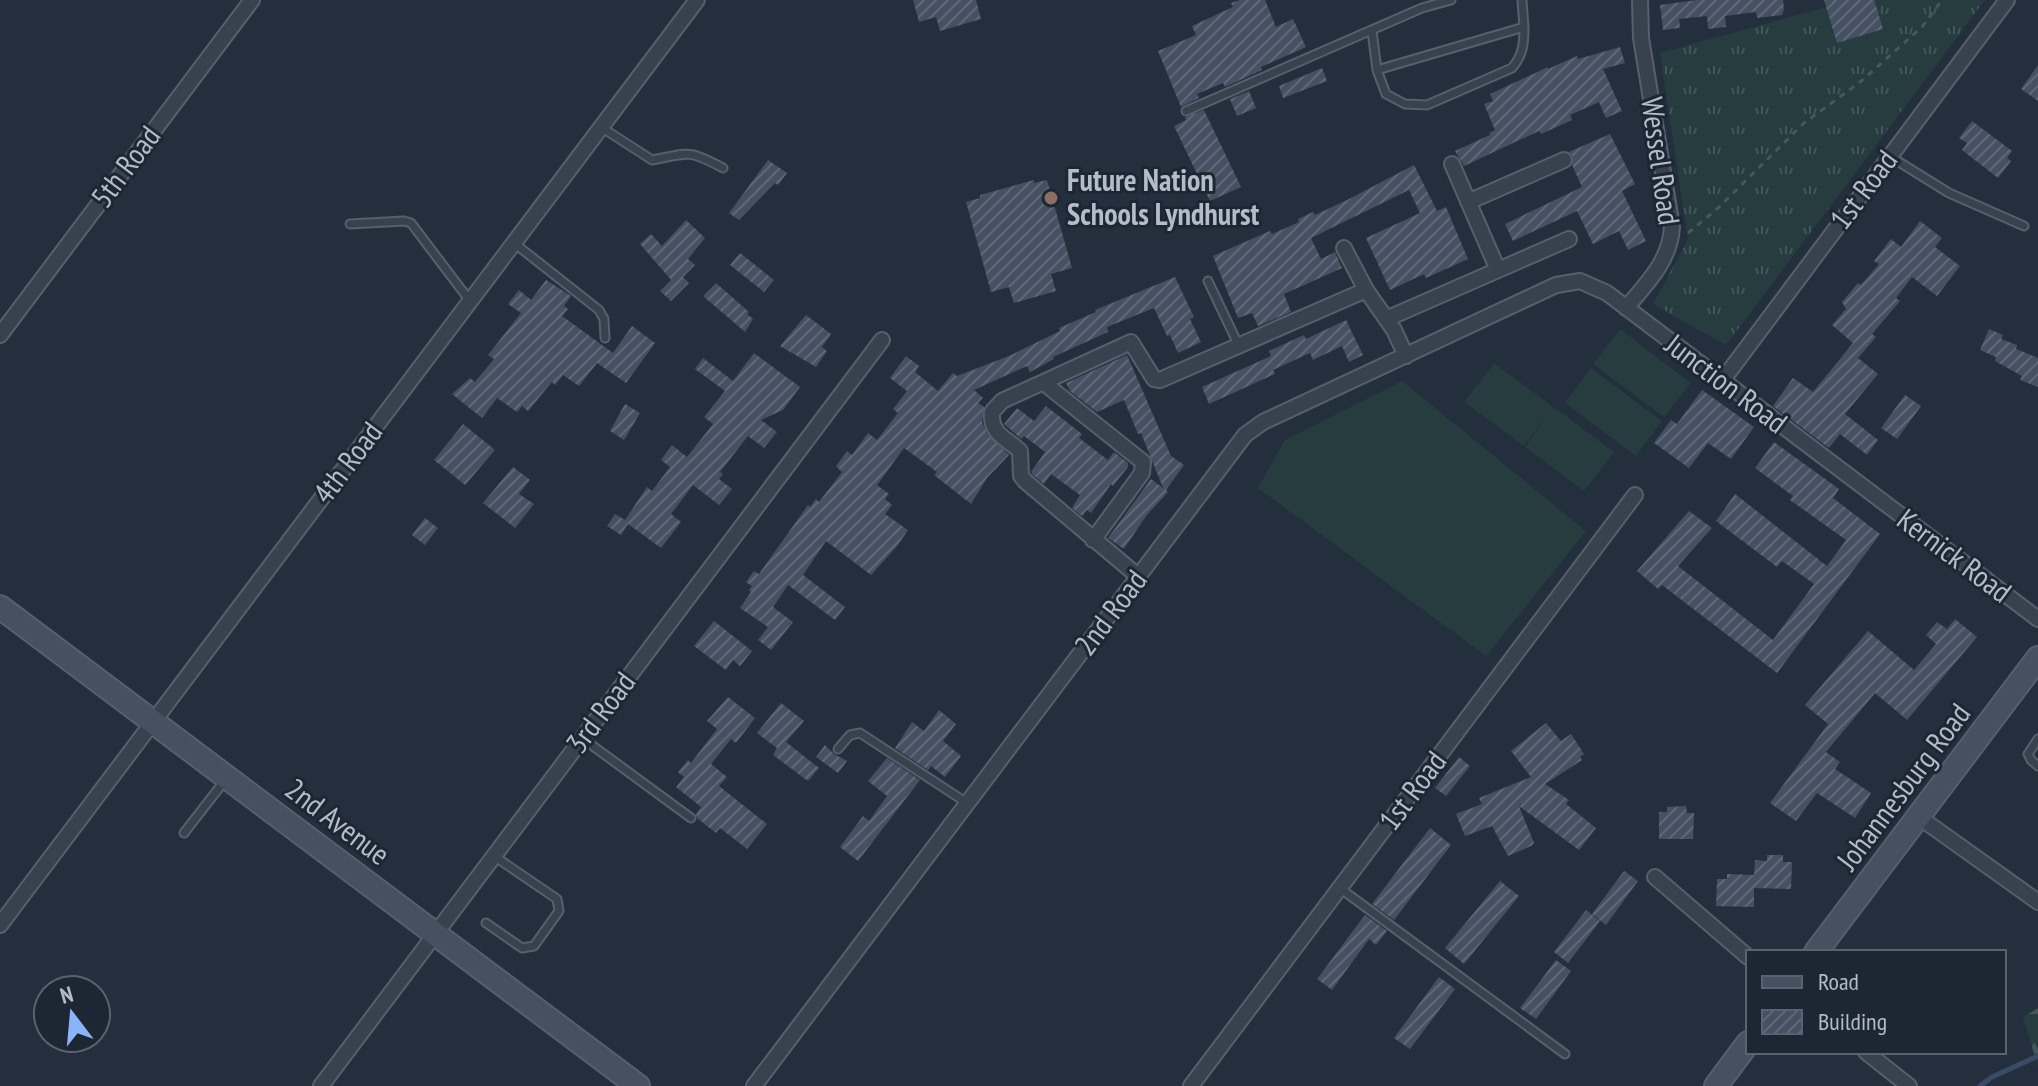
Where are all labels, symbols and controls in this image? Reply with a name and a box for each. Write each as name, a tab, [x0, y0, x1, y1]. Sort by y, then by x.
street label: Wessel Road	[1633, 94, 1690, 227]
street label: 5th Road	[81, 117, 168, 215]
street label: 1st Road	[1820, 142, 1905, 237]
place label: Future Nation Schools Lyndhurst	[1067, 160, 1259, 233]
marker: Future Nation Schools Lyndhurst	[1042, 189, 1060, 207]
street label: Junction Road	[1657, 324, 1796, 441]
street label: 4th Road	[303, 413, 390, 511]
street label: Kernick Road	[1890, 499, 2020, 610]
street label: 2nd Road	[1065, 562, 1155, 663]
street label: 3rd Road	[556, 664, 643, 761]
street label: Johannesburg Road	[1827, 695, 1978, 878]
street label: 1st Road	[1369, 743, 1454, 838]
street label: 2nd Avenue	[278, 769, 398, 873]
legend	[1746, 950, 2006, 1054]
text: Road	[1818, 966, 1859, 997]
north arrow	[32, 974, 112, 1054]
text: N	[57, 980, 76, 1010]
text: Building	[1818, 1006, 1887, 1037]

